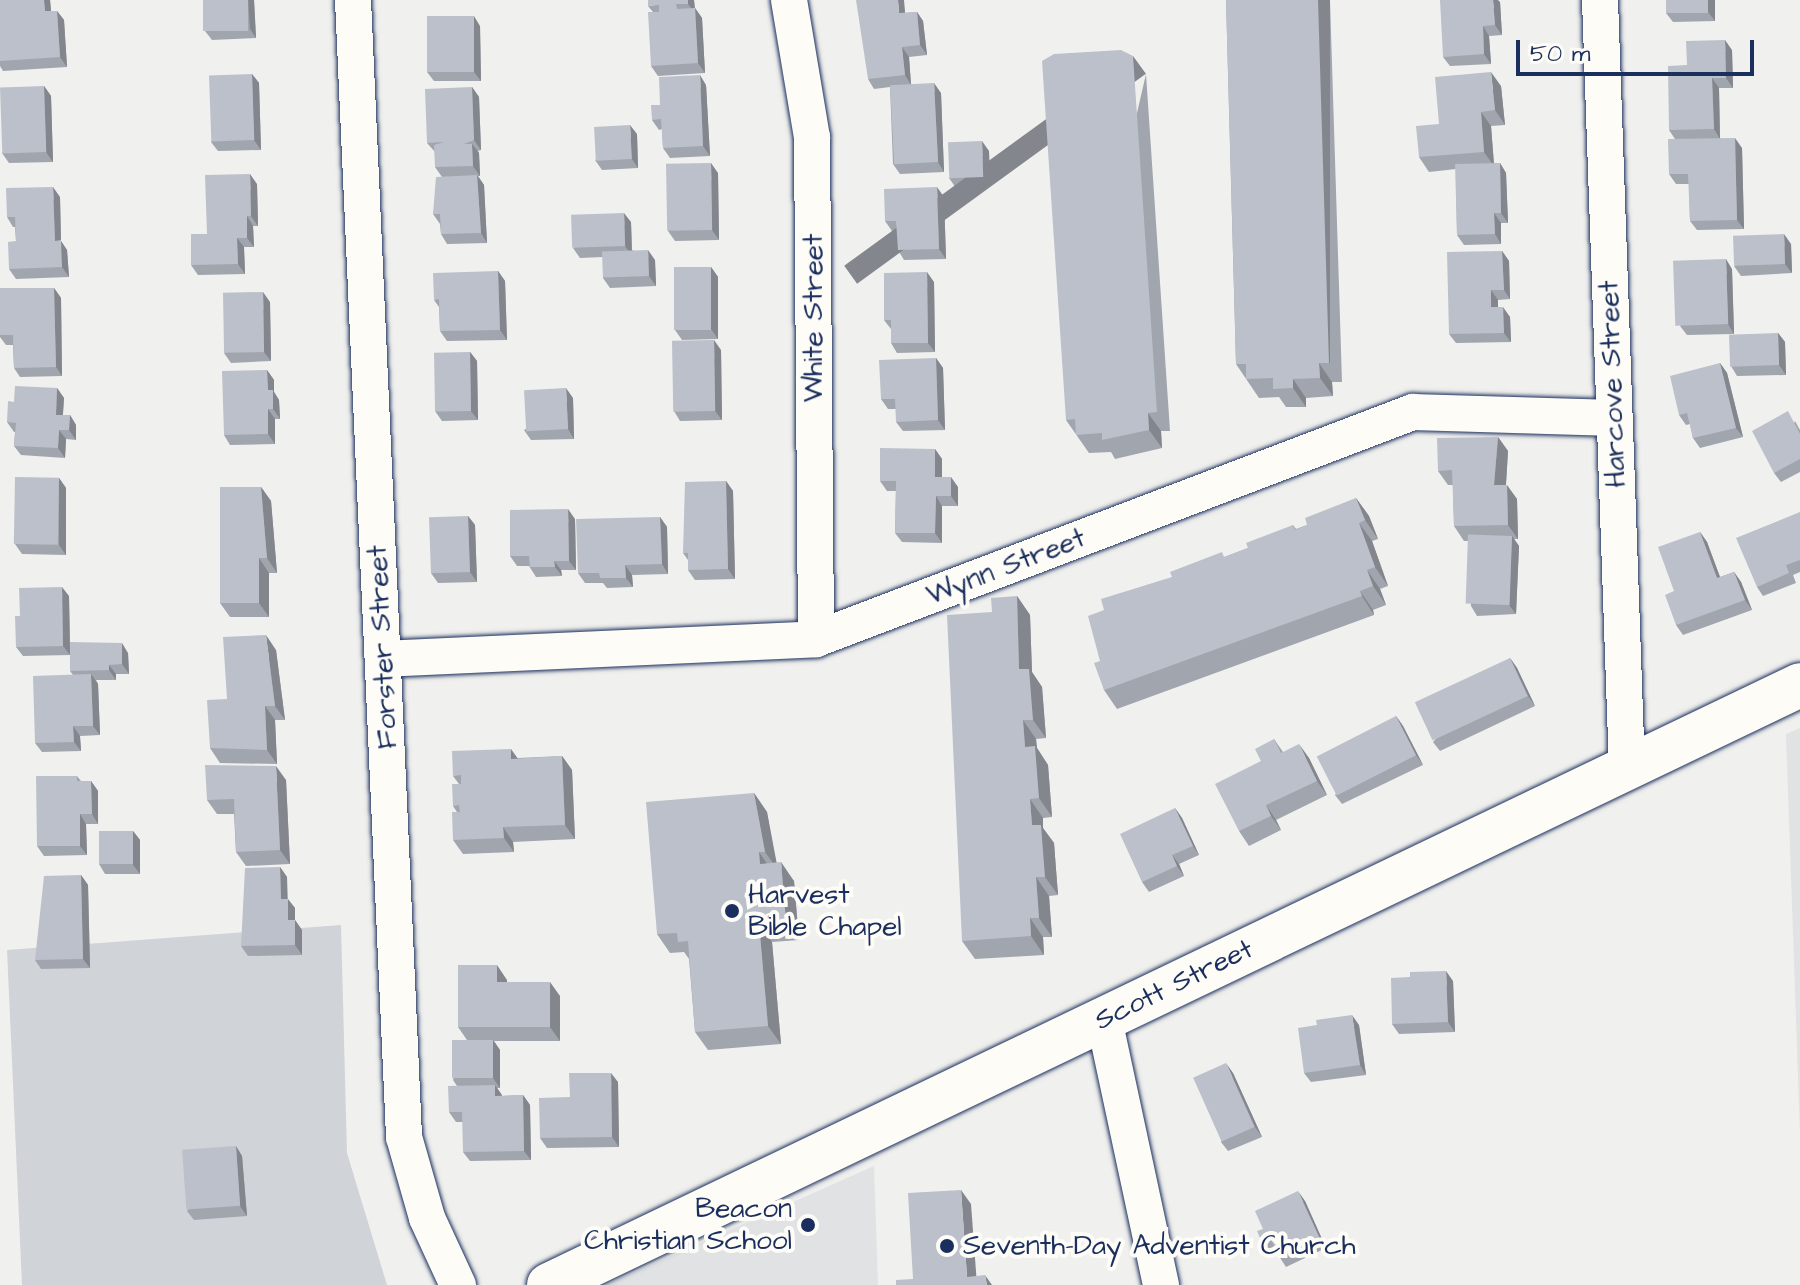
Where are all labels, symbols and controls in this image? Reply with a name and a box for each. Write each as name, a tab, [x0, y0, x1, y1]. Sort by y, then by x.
scale bar	[1520, 24, 1758, 74]
text: 50 m	[1530, 37, 1590, 71]
street label: White Street	[797, 234, 831, 402]
street label: Harcove Street	[1593, 280, 1633, 488]
street label: Wynn Street	[922, 521, 1090, 613]
street label: Forster Street	[361, 544, 405, 750]
place label: Harvest Bible Chapel	[748, 878, 902, 944]
marker: Harvest Bible Chapel	[723, 902, 741, 920]
street label: Scott Street	[1089, 932, 1259, 1038]
place label: Beacon Christian School	[584, 1192, 792, 1258]
marker: Beacon Christian School	[799, 1216, 817, 1234]
place label: Seventh-Day Adventist Church	[963, 1229, 1356, 1263]
marker: Seventh-Day Adventist Church	[938, 1237, 956, 1255]

